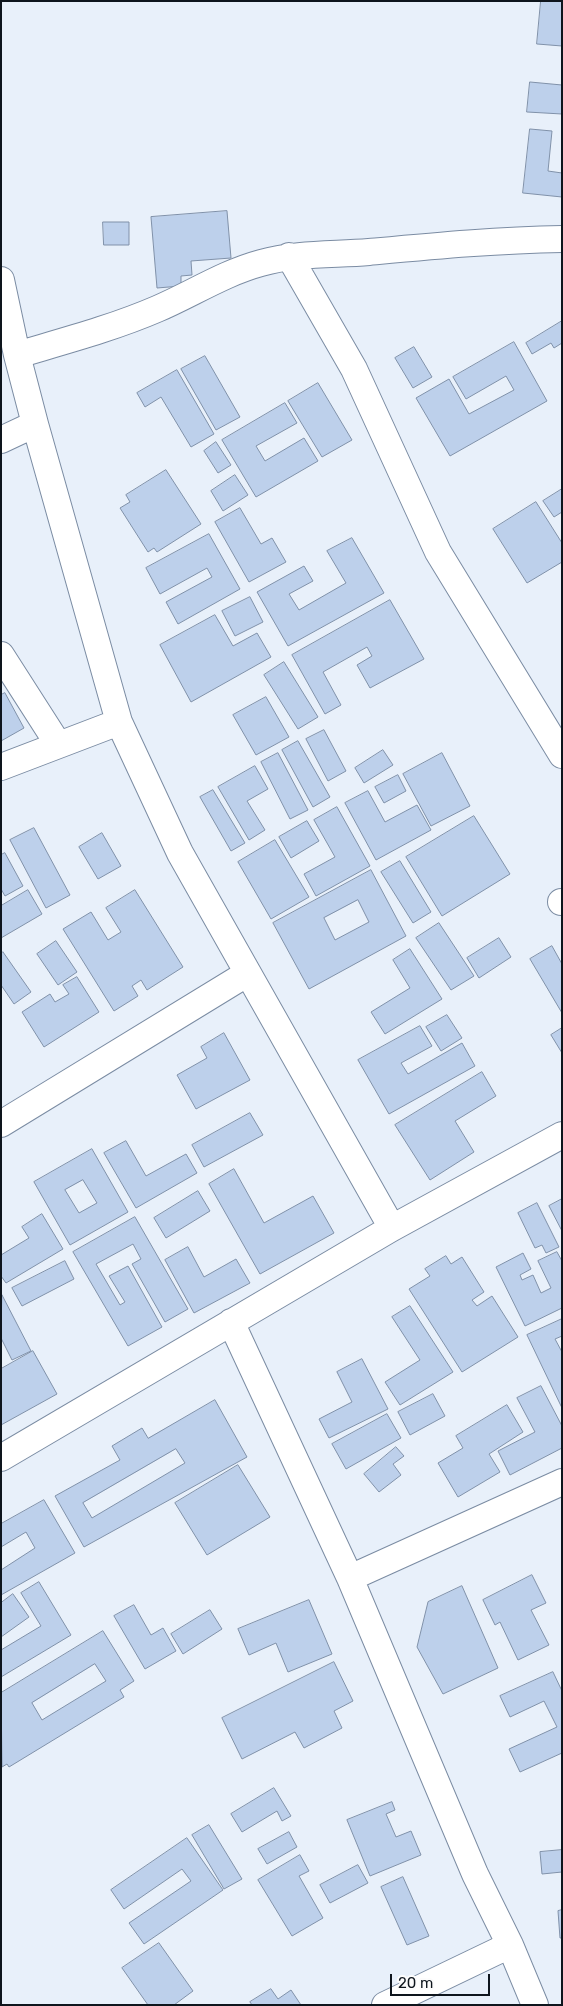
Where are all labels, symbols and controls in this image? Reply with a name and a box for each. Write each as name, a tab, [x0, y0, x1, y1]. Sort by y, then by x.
scale bar	[393, 1964, 493, 1996]
text: 20 m	[398, 1974, 433, 1992]

